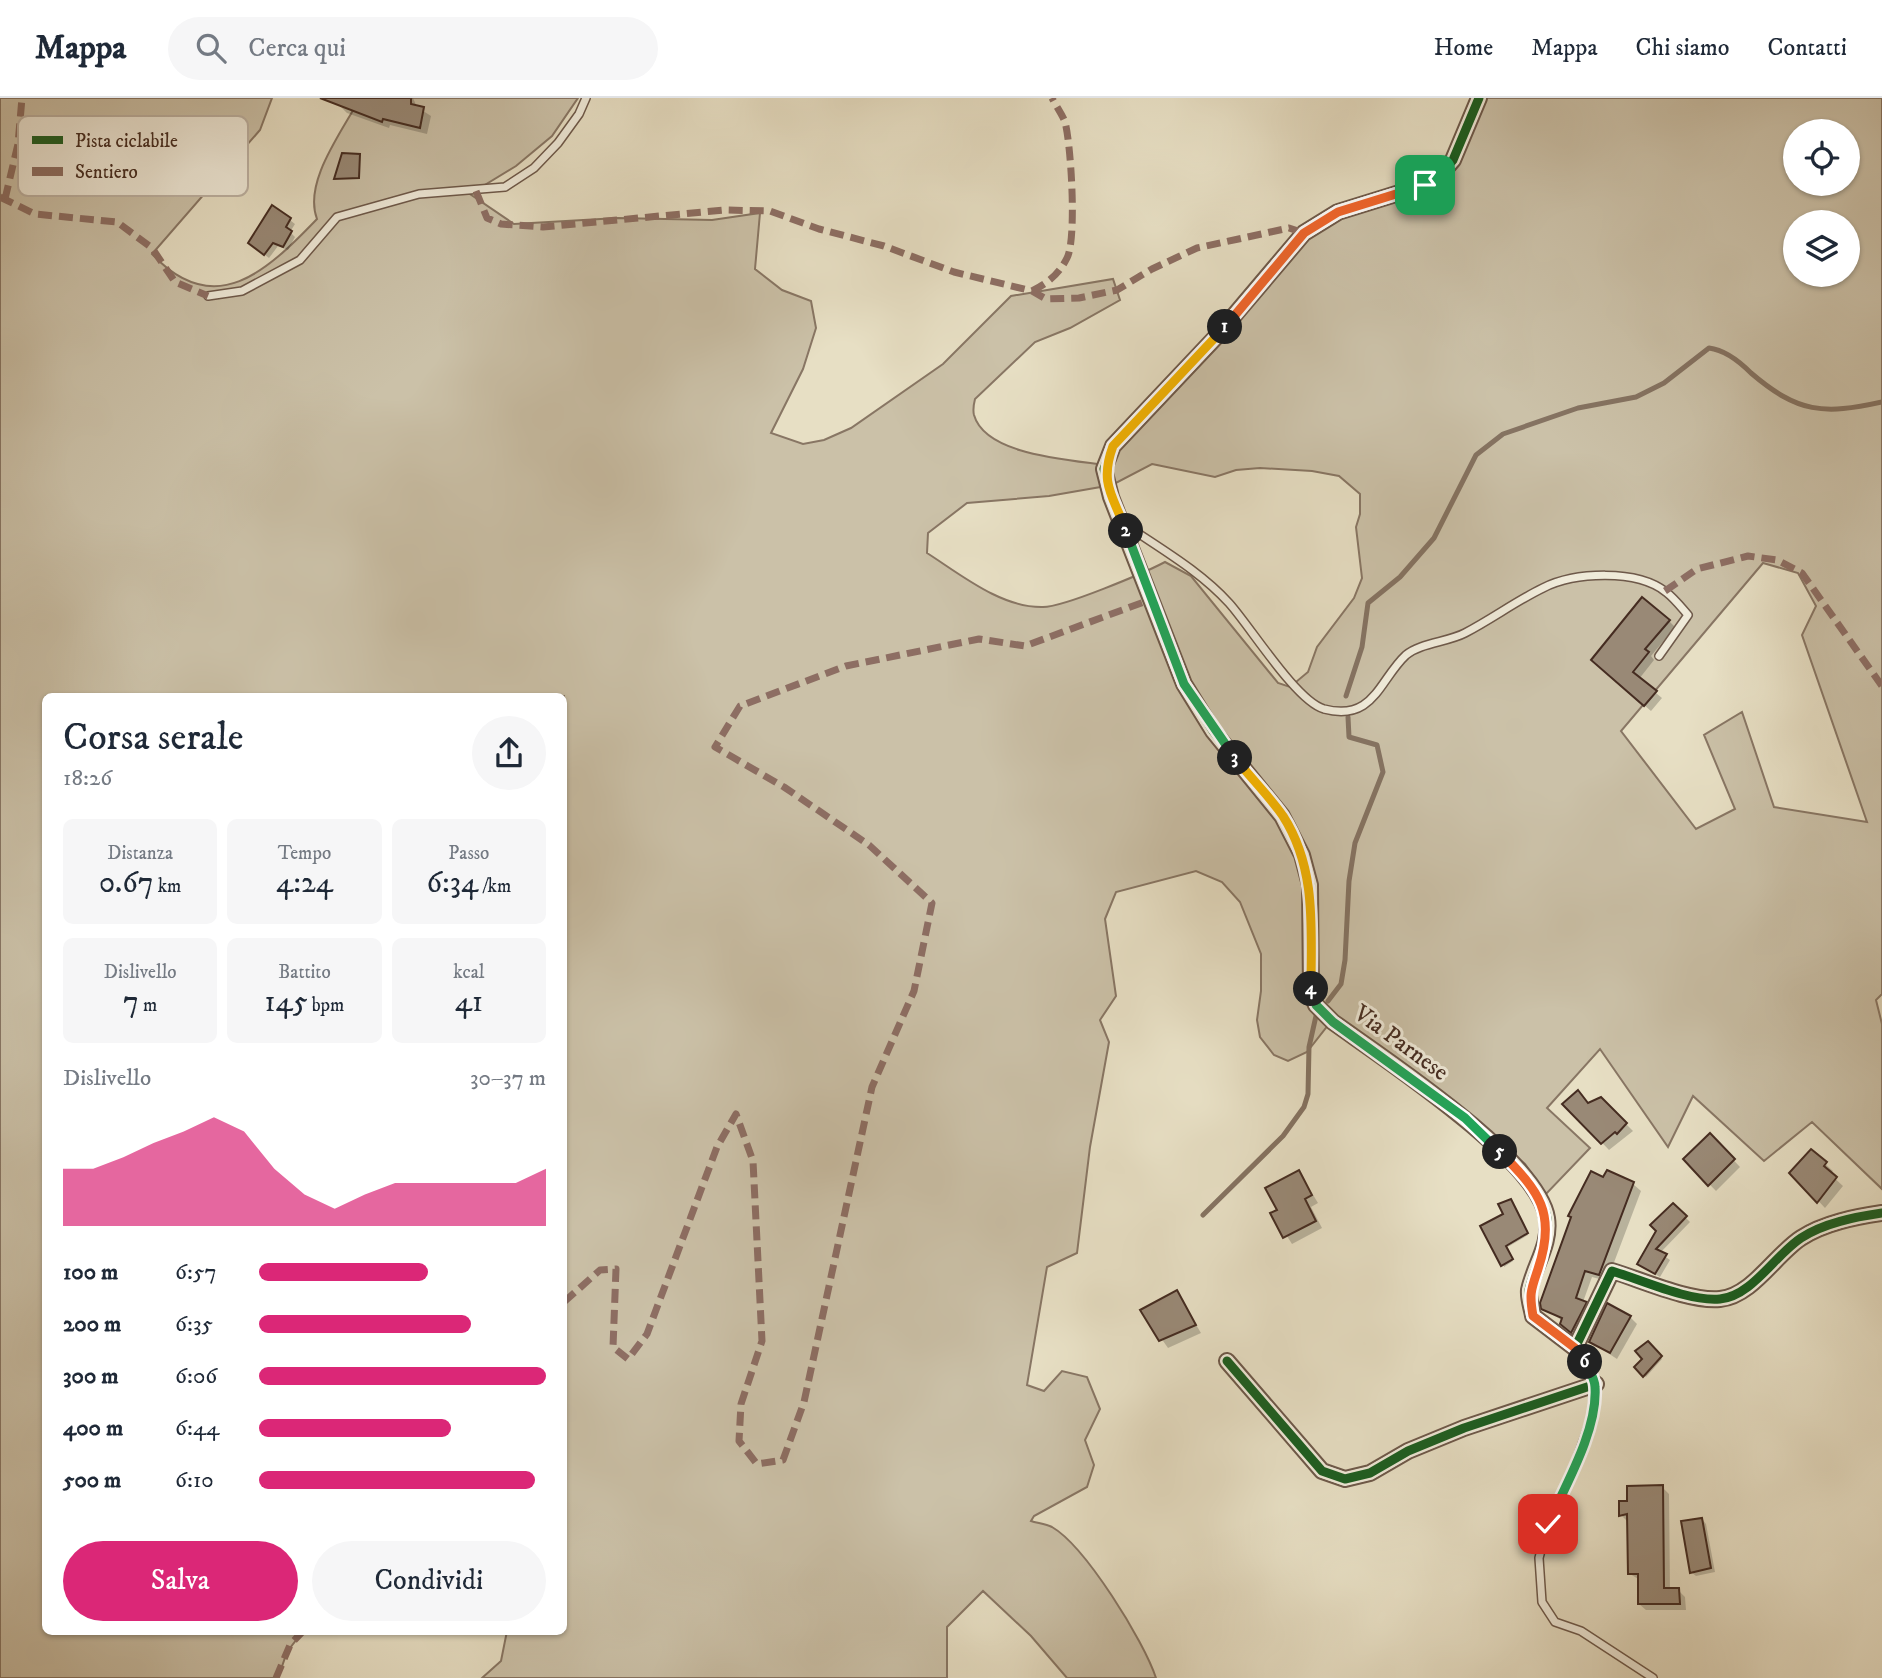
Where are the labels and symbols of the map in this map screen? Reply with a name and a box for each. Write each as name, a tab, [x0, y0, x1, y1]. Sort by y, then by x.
legend	[18, 116, 248, 196]
text: Pista ciclabile	[75, 130, 178, 153]
pin	[1395, 155, 1455, 215]
text: Sentiero	[75, 161, 138, 184]
pin: 1	[1208, 310, 1242, 344]
pin: 2	[1108, 514, 1144, 548]
pin: 3	[1218, 740, 1252, 776]
pin: 4	[1294, 972, 1328, 1006]
street label: Via Parnese	[1347, 998, 1454, 1087]
pin: 5	[1482, 1134, 1518, 1170]
pin: 6	[1568, 1344, 1602, 1380]
pin	[1518, 1494, 1578, 1554]

